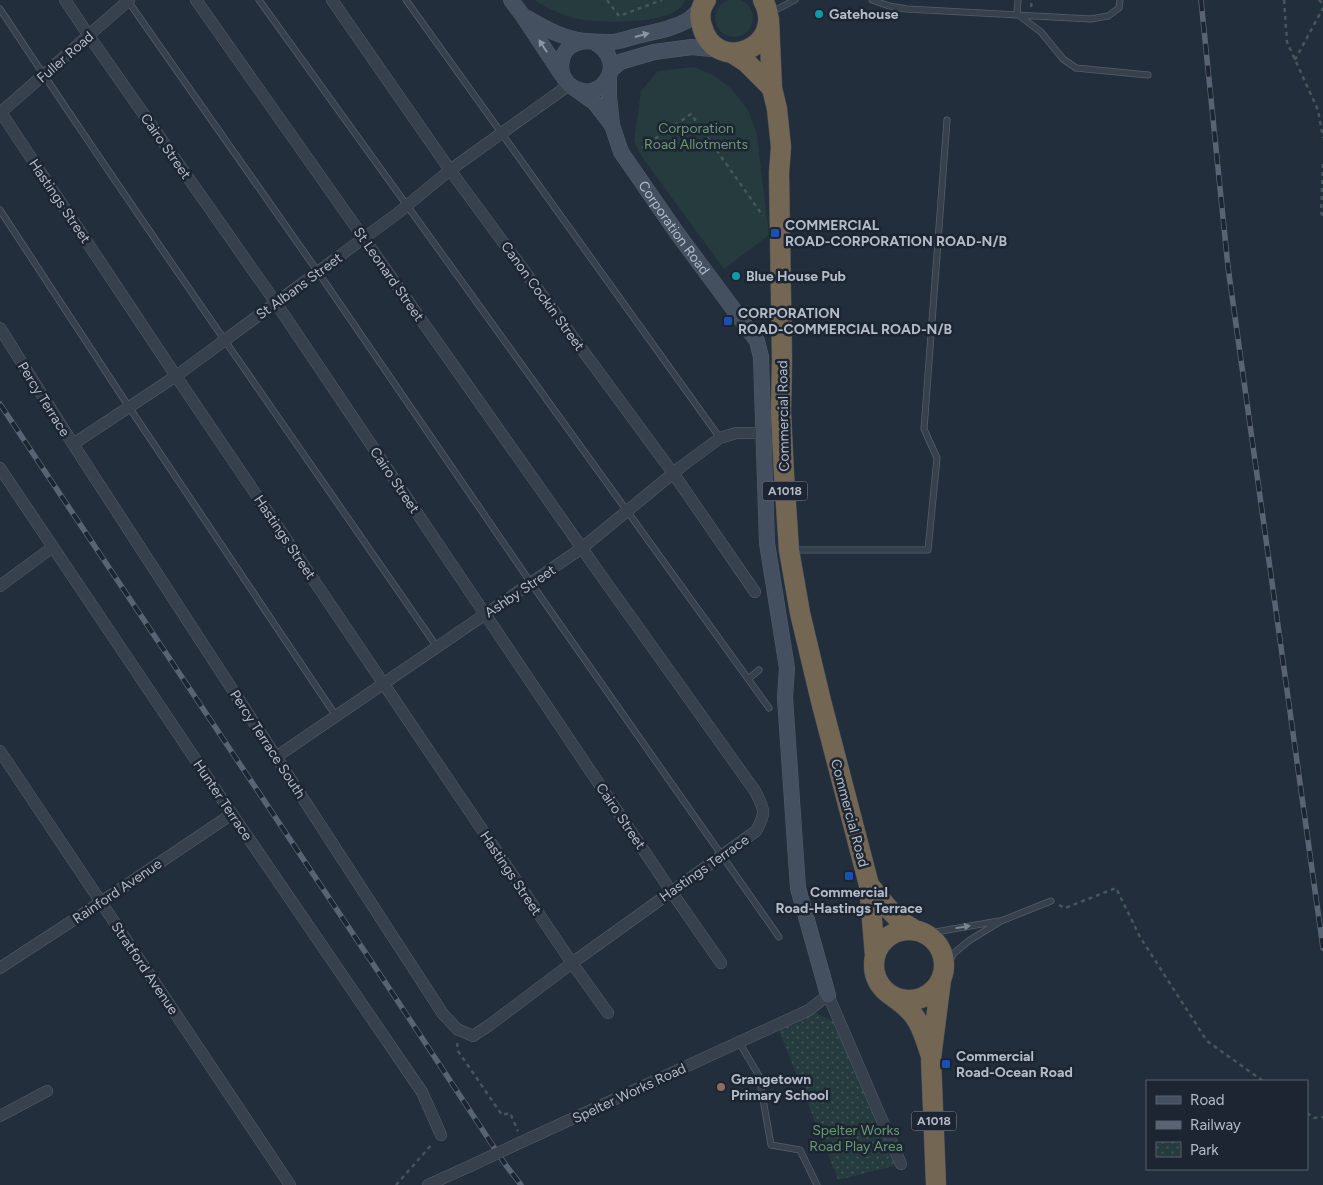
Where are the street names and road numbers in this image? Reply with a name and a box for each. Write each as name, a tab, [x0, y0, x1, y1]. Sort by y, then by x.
street label: Fuller Road	[34, 28, 97, 87]
street label: Cairo Street	[137, 110, 194, 182]
street label: Hastings Street	[25, 156, 94, 247]
street label: Corporation Road	[634, 178, 713, 278]
street label: St Leonard Street	[350, 224, 427, 325]
street label: Canon Cockin Street	[497, 238, 588, 354]
street label: St Albans Street	[253, 249, 346, 323]
street label: Percy Terrace	[14, 359, 73, 440]
street label: Commercial Road	[774, 360, 793, 472]
street label: Cairo Street	[366, 444, 423, 517]
road number: A1018	[762, 482, 808, 501]
street label: Hastings Street	[250, 492, 319, 583]
street label: Ashby Street	[482, 561, 559, 621]
street label: Percy Terrace South	[226, 687, 309, 802]
street label: Hunter Terrace	[189, 757, 256, 844]
street label: Commercial Road	[827, 757, 872, 869]
street label: Cairo Street	[592, 780, 649, 853]
street label: Hastings Street	[476, 828, 545, 919]
street label: Hastings Terrace	[656, 831, 752, 906]
street label: Rainford Avenue	[69, 855, 165, 928]
street label: Stratford Avenue	[107, 919, 182, 1018]
street label: Spelter Works Road	[570, 1060, 689, 1127]
road number: A1018	[912, 1112, 956, 1130]

